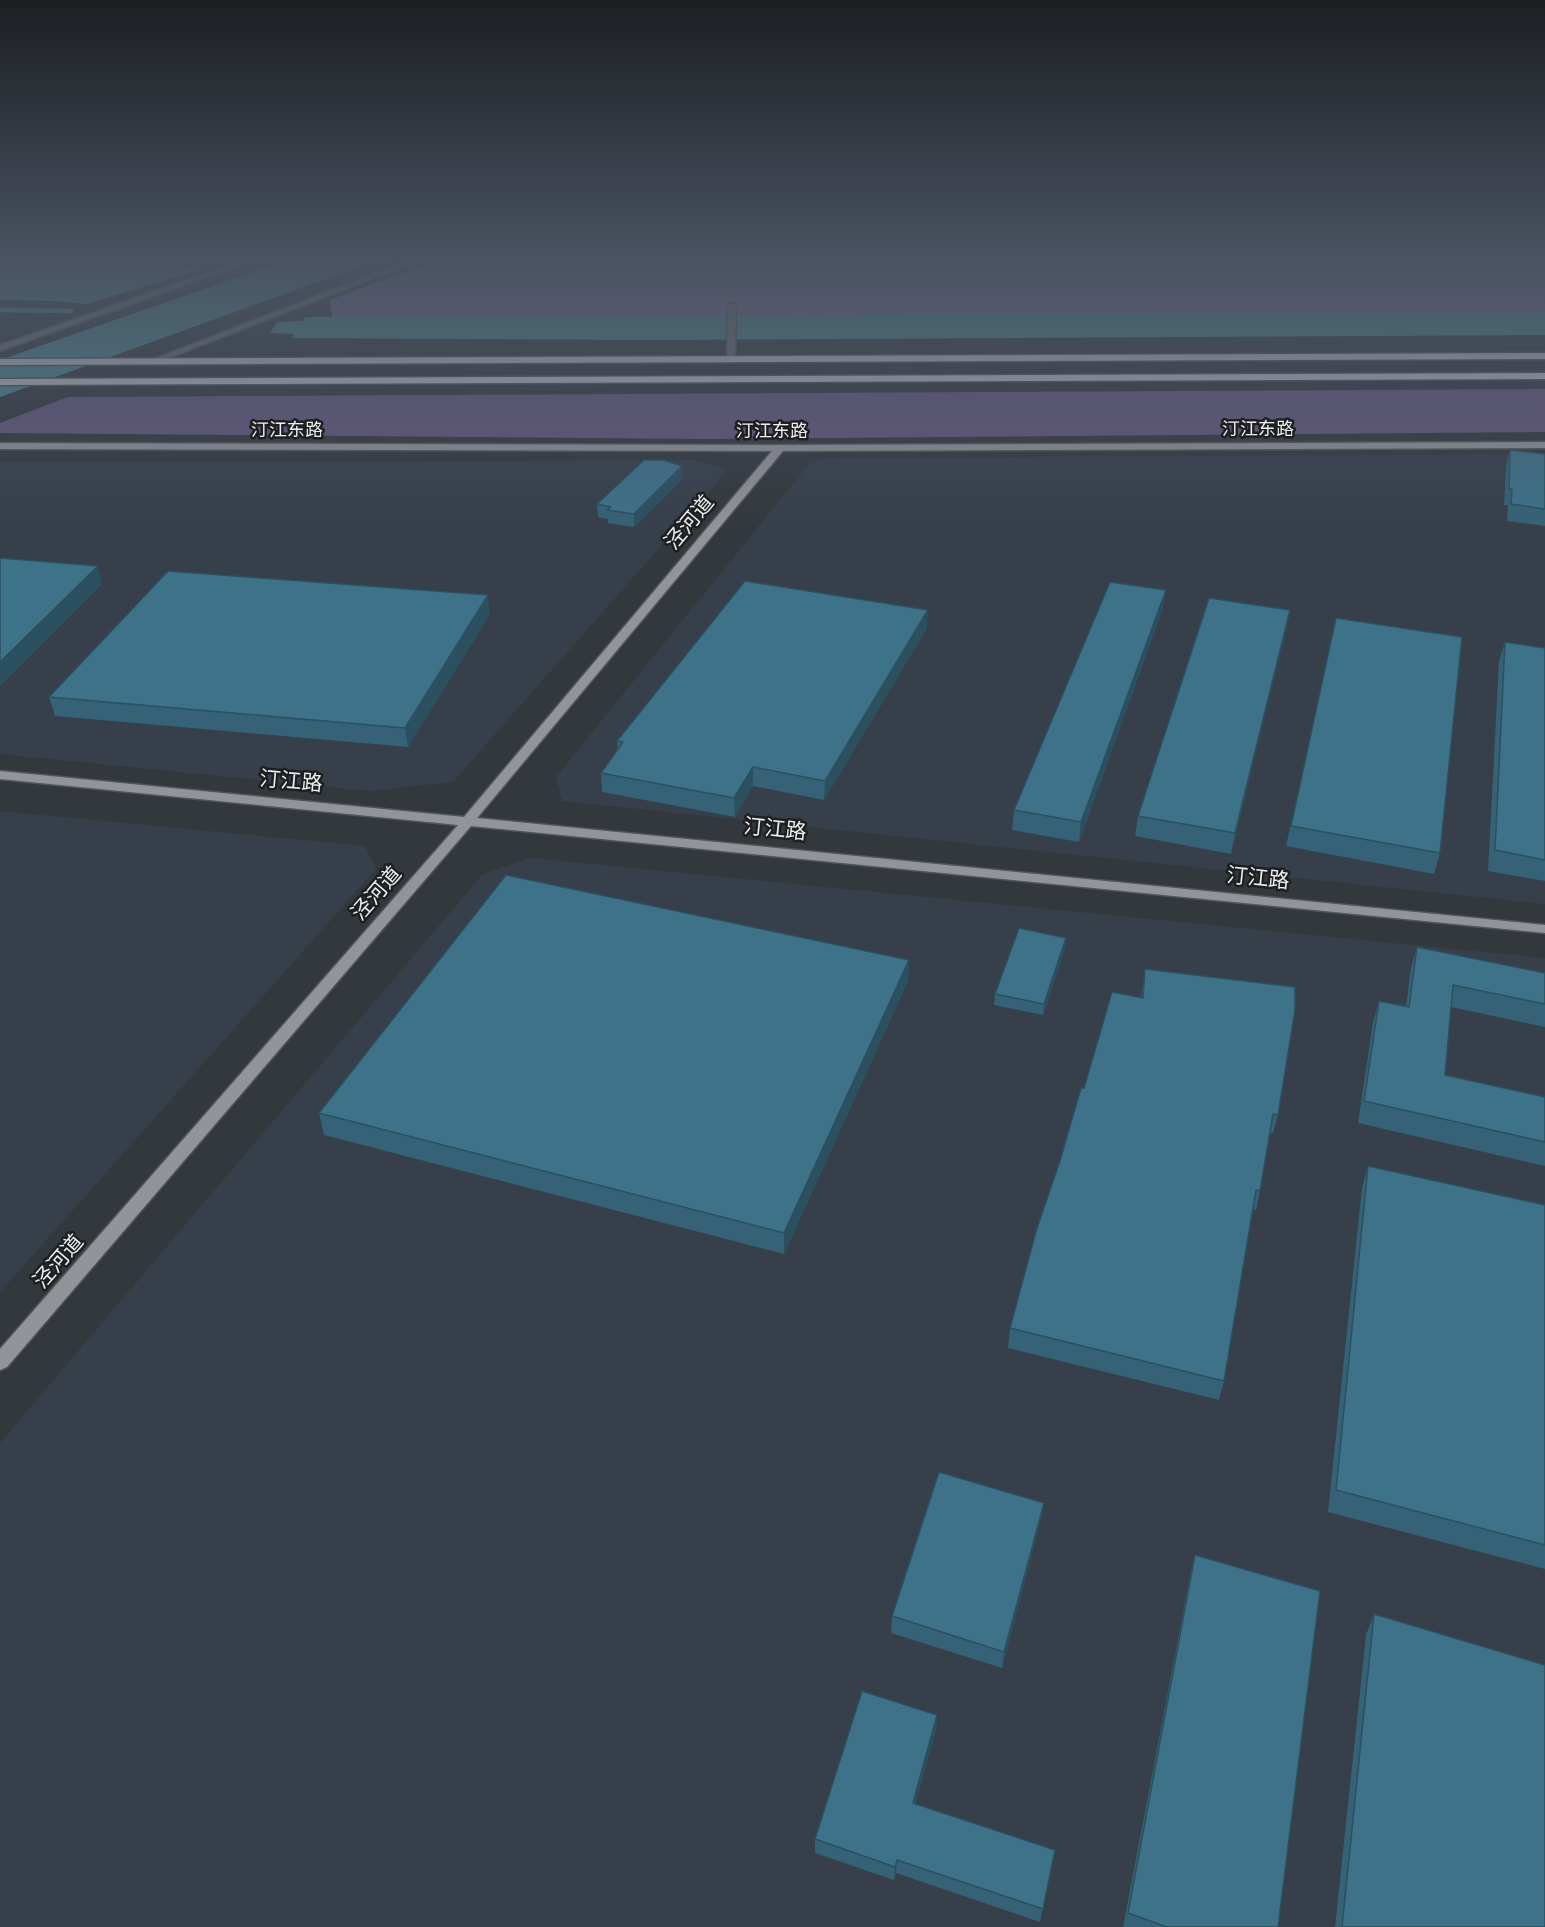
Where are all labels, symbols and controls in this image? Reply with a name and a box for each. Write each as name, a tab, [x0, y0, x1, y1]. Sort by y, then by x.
street label: 汀江东路	[1222, 419, 1294, 441]
street label: 汀江东路	[251, 420, 323, 442]
street label: 汀江东路	[736, 421, 808, 443]
street label: 泾河道	[660, 491, 720, 555]
street label: 汀江路	[259, 767, 323, 797]
street label: 汀江路	[742, 814, 808, 846]
street label: 泾河道	[347, 862, 407, 926]
street label: 汀江路	[1225, 863, 1291, 895]
street label: 泾河道	[29, 1230, 89, 1294]

